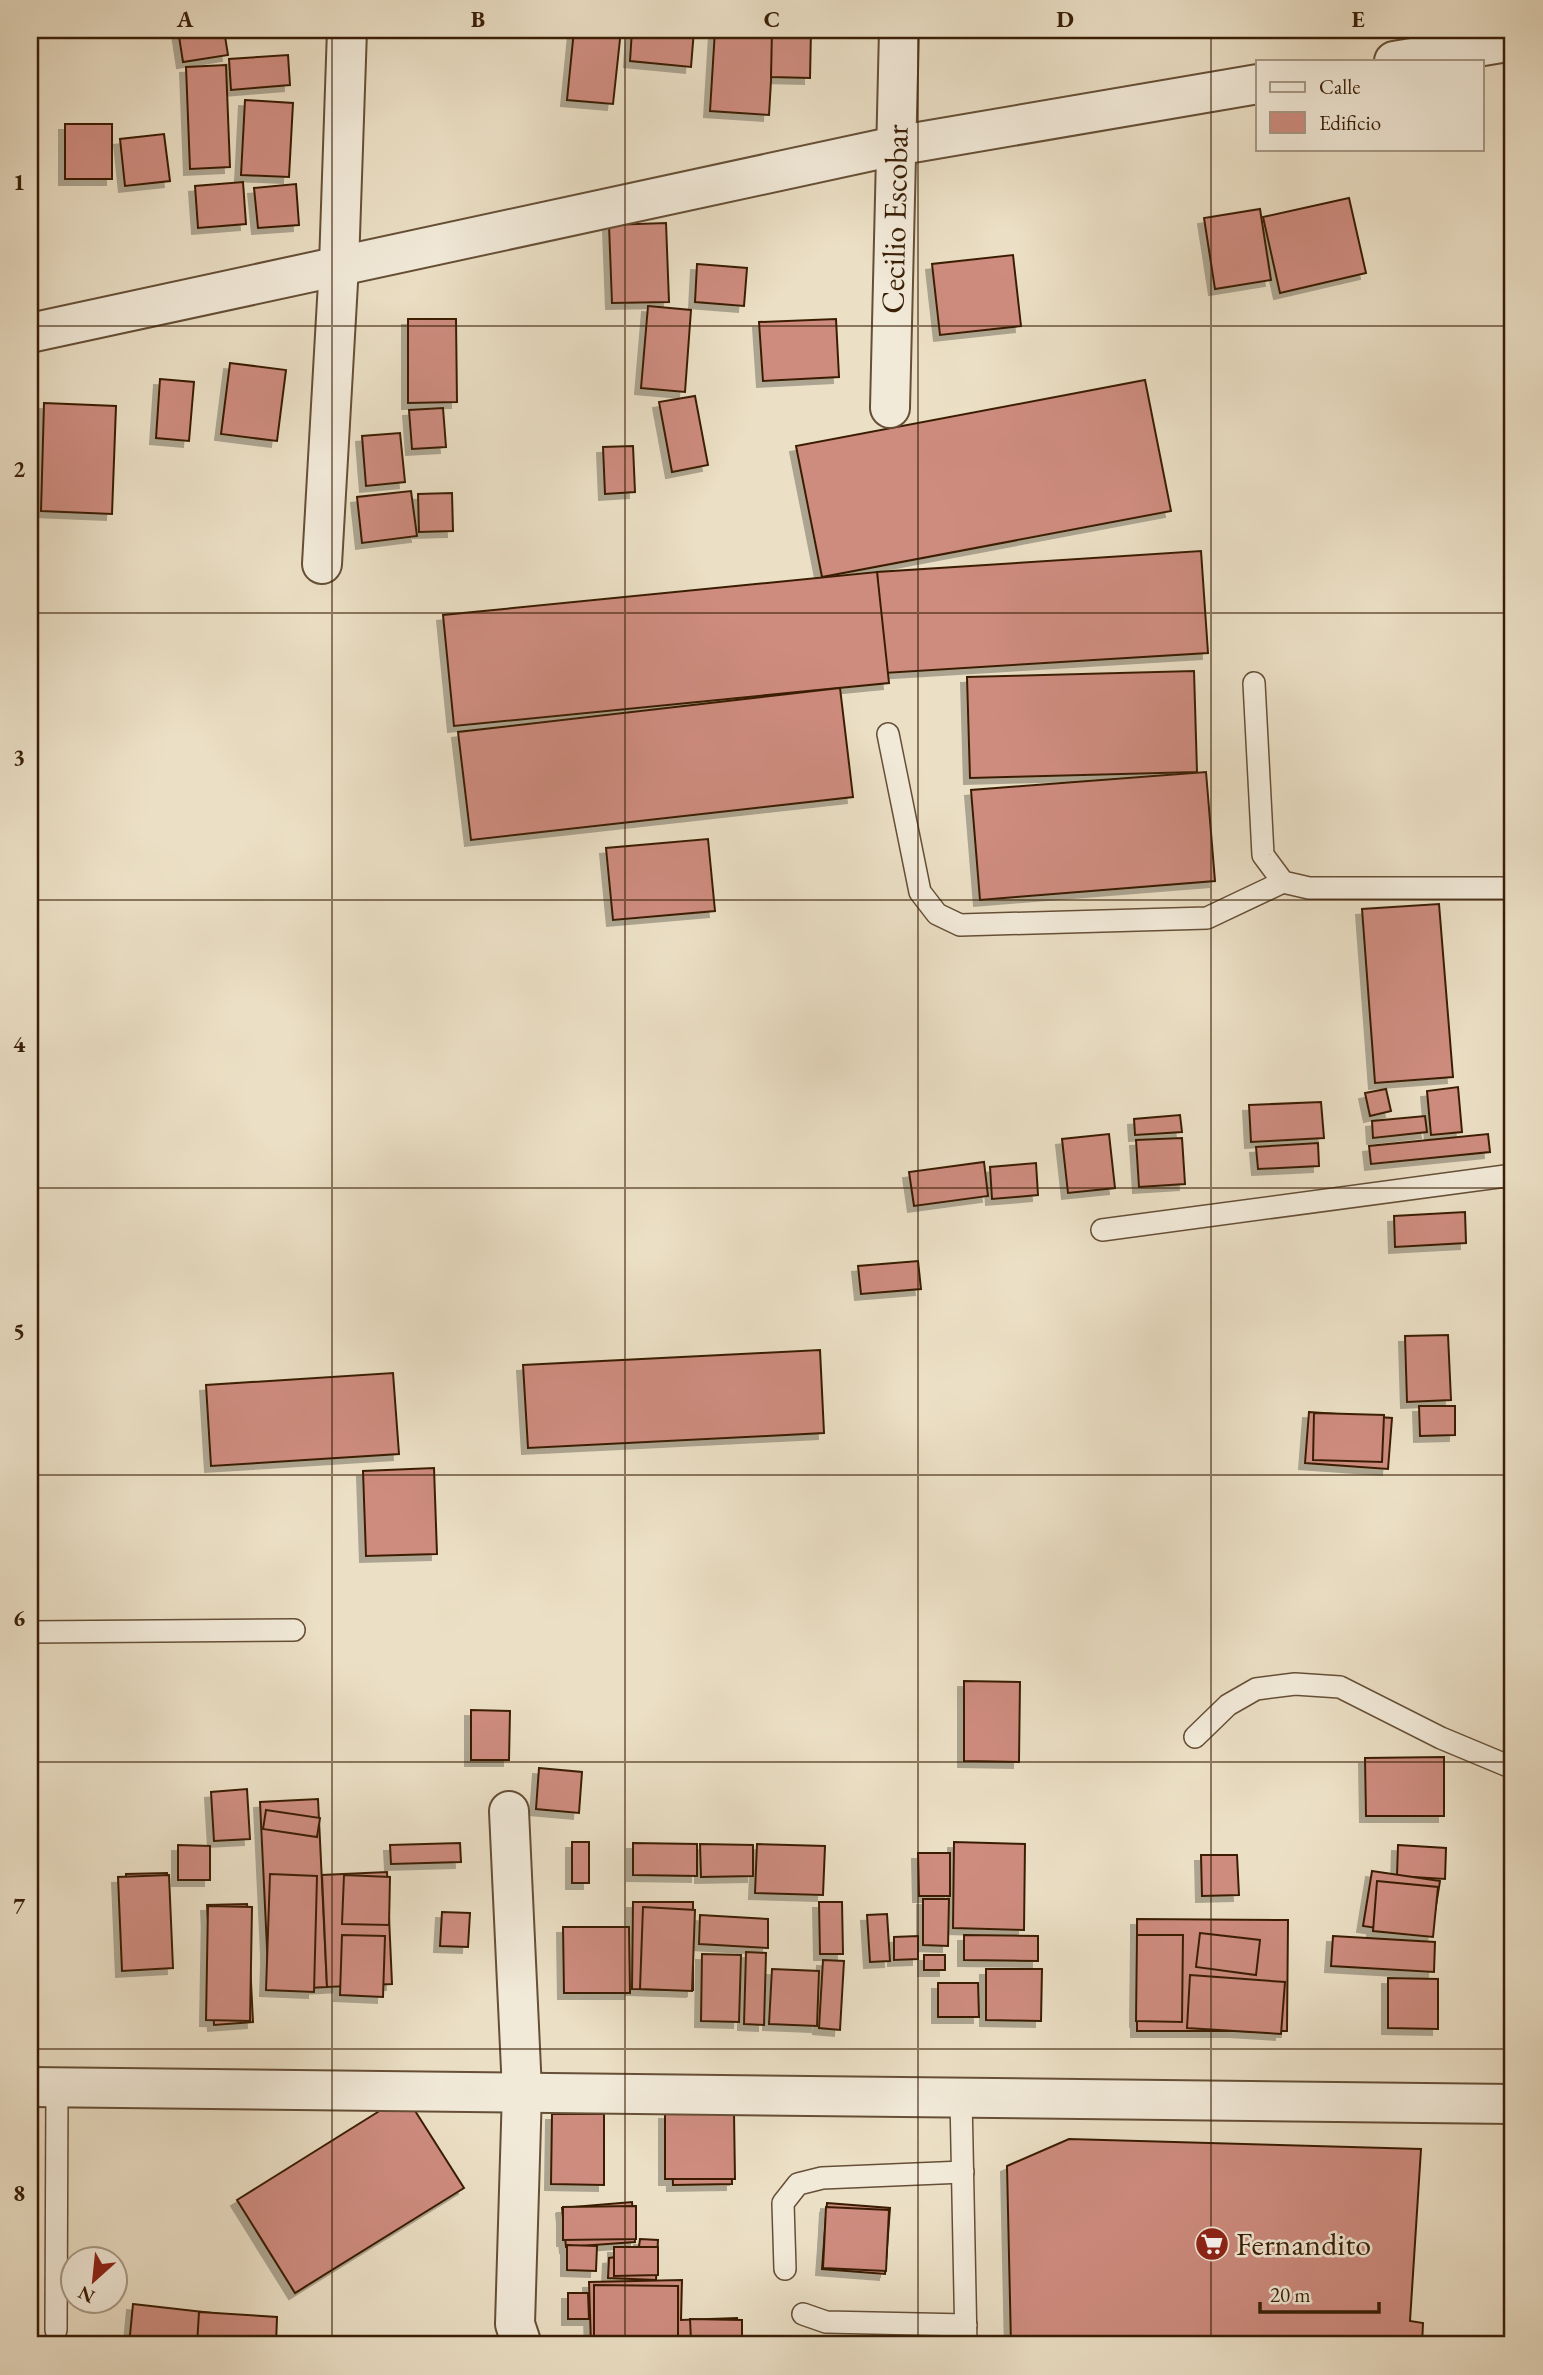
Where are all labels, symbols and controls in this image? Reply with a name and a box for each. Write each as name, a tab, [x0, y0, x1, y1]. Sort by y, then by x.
text: A	[176, 4, 194, 34]
text: B	[471, 4, 485, 34]
text: C	[764, 4, 780, 34]
text: D	[1056, 4, 1074, 34]
text: E	[1351, 4, 1365, 34]
legend	[1256, 60, 1484, 150]
text: Calle	[1319, 73, 1361, 100]
text: Edificio	[1319, 109, 1381, 136]
street label: Cecilio Escobar	[871, 124, 918, 314]
text: 1	[13, 167, 25, 197]
text: 2	[13, 454, 25, 484]
text: 3	[13, 742, 25, 772]
text: 4	[13, 1029, 26, 1059]
text: 5	[13, 1316, 25, 1346]
text: 6	[13, 1603, 25, 1633]
text: 7	[13, 1891, 26, 1921]
text: 8	[13, 2178, 25, 2208]
place label: Fernandito	[1236, 2223, 1371, 2265]
supermarket icon: Fernandito	[1193, 2225, 1231, 2263]
north arrow	[60, 2246, 130, 2316]
scale bar	[1260, 2270, 1378, 2314]
text: N	[73, 2280, 99, 2309]
text: 20 m	[1270, 2281, 1311, 2308]

